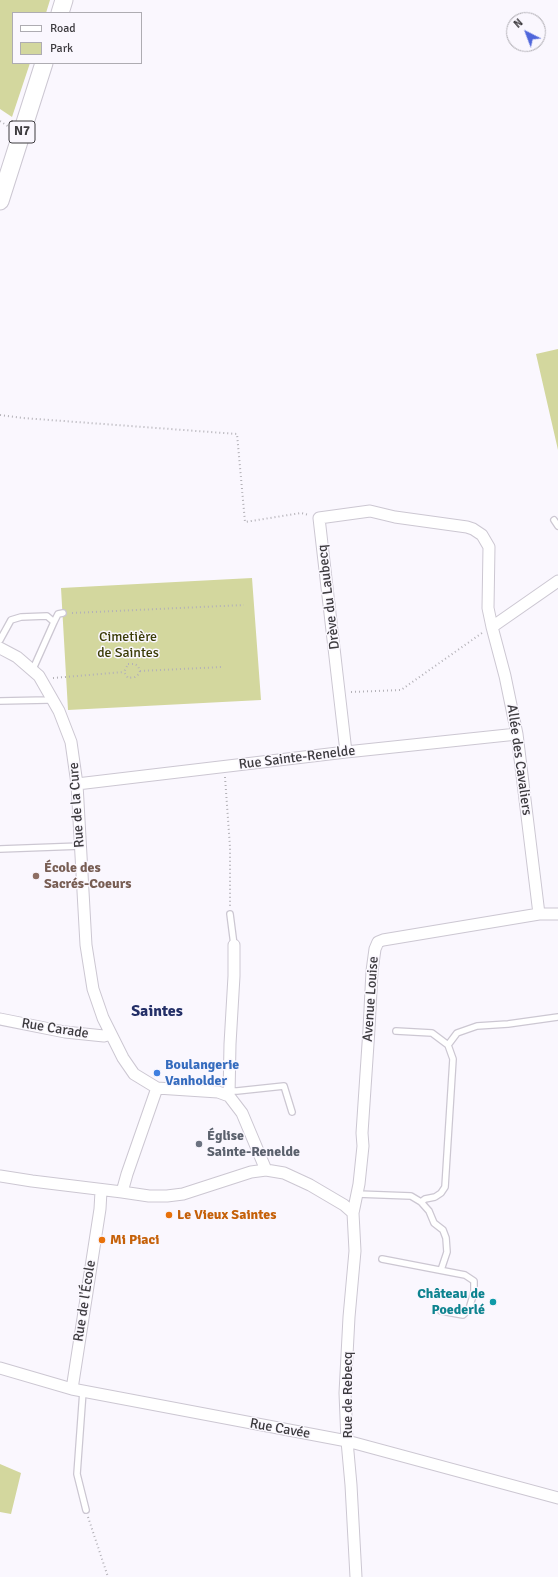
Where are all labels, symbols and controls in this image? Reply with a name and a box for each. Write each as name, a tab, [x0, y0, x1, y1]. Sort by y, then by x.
legend	[12, 12, 142, 64]
north arrow	[506, 12, 546, 52]
text: N	[511, 16, 525, 31]
text: Road	[50, 21, 76, 36]
text: Park	[50, 41, 73, 56]
road number: N7	[9, 121, 35, 143]
street label: Drève du Laubecq	[314, 544, 344, 650]
park label: Cimetière de Saintes	[97, 629, 159, 662]
street label: Allée des Cavaliers	[503, 703, 535, 817]
street label: Rue Sainte-Renelde	[238, 743, 356, 773]
street label: Rue de la Cure	[66, 762, 88, 848]
place label: École des Sacrés-Coeurs	[44, 860, 131, 892]
marker: École des Sacrés-Coeurs	[31, 871, 41, 881]
street label: Avenue Louise	[360, 956, 382, 1042]
district label: Saintes	[131, 1002, 183, 1022]
street label: Rue Carade	[20, 1015, 90, 1043]
place label: Boulangerie Vanholder	[165, 1057, 239, 1090]
marker: Boulangerie Vanholder	[152, 1068, 162, 1078]
place label: Église Sainte-Renelde	[207, 1128, 300, 1160]
marker: Église Sainte-Renelde	[194, 1139, 204, 1149]
place label: Le Vieux Saintes	[177, 1207, 276, 1223]
marker: Le Vieux Saintes	[164, 1210, 174, 1220]
place label: Mi Piaci	[110, 1232, 159, 1248]
marker: Mi Piaci	[97, 1235, 107, 1245]
street label: Rue de l'École	[70, 1259, 100, 1343]
place label: Château de Poederlé	[417, 1286, 485, 1318]
marker: Château de Poederlé	[488, 1297, 498, 1307]
street label: Rue de Rebecq	[340, 1352, 356, 1438]
street label: Rue Cavée	[248, 1415, 312, 1443]

